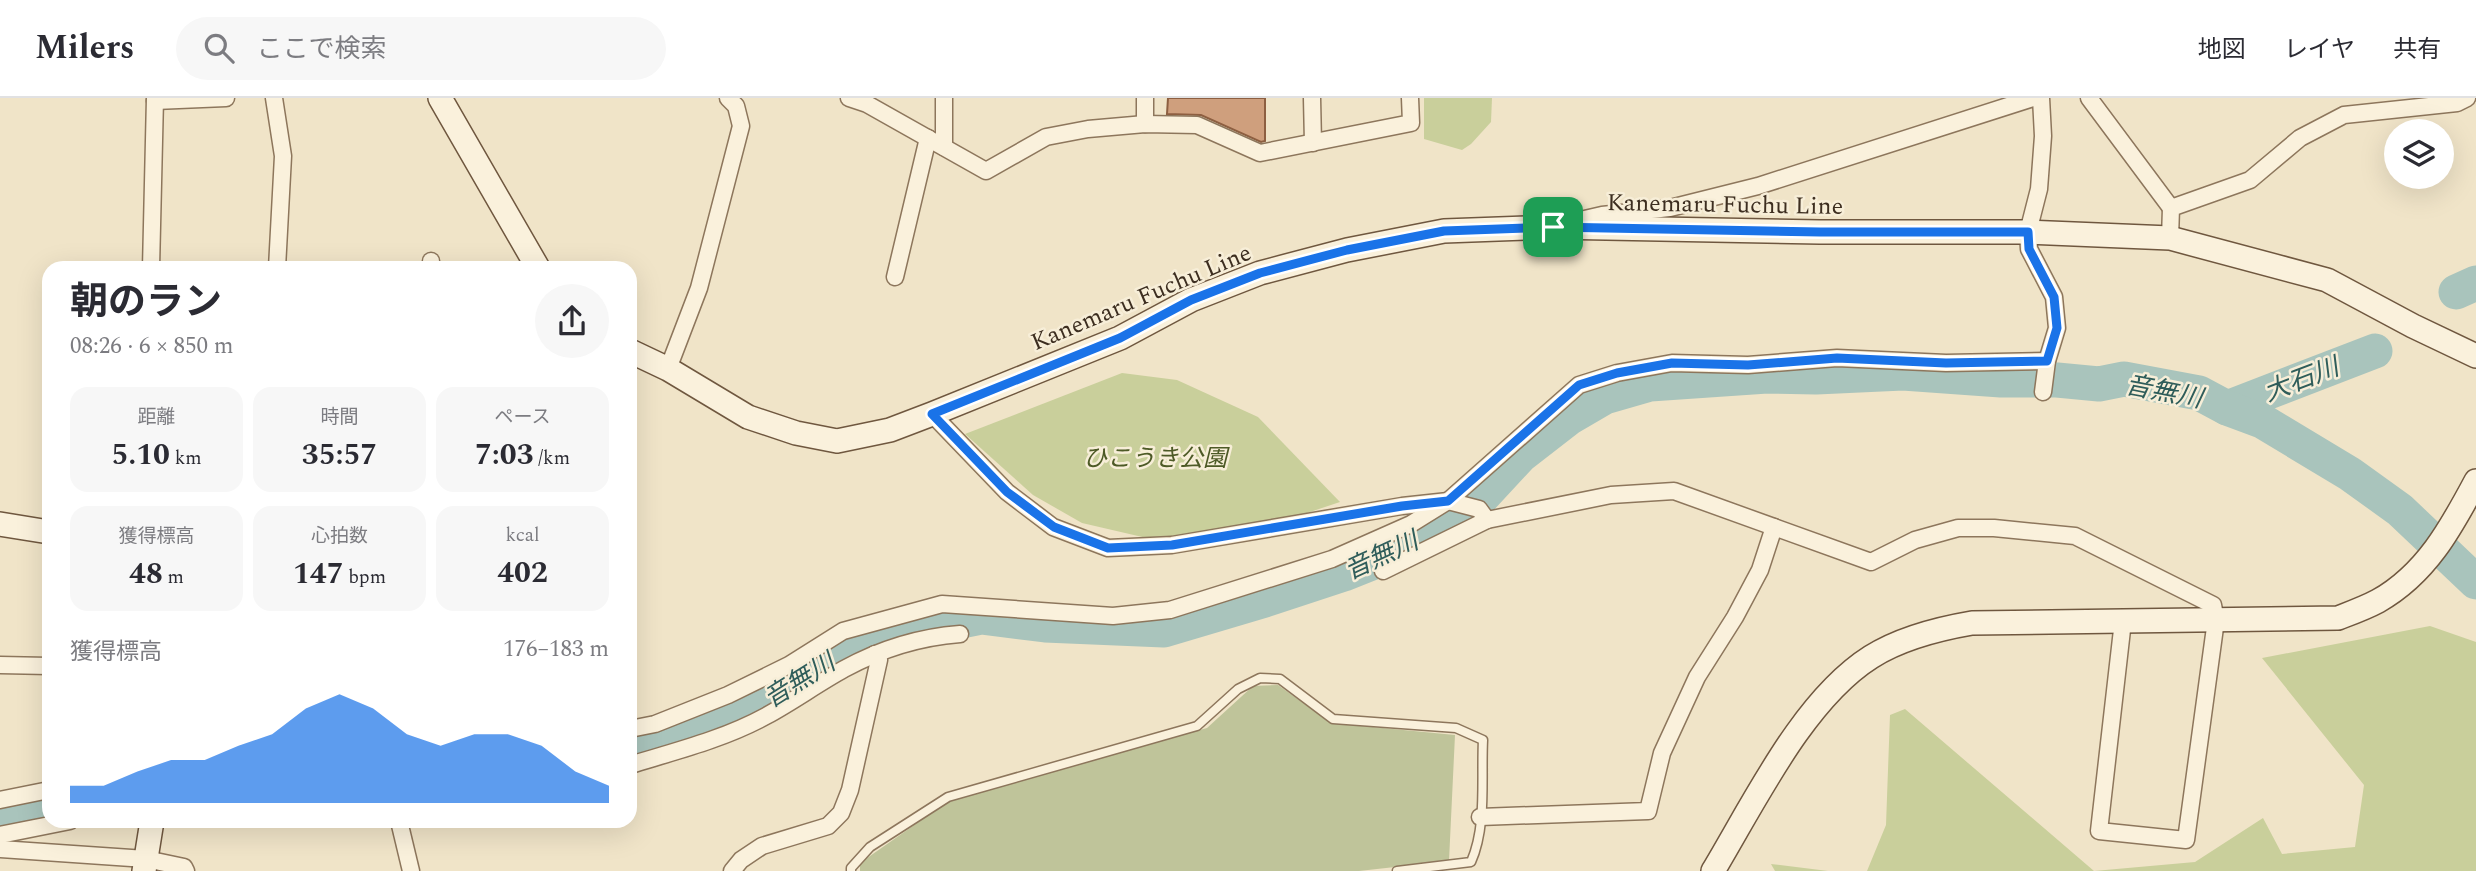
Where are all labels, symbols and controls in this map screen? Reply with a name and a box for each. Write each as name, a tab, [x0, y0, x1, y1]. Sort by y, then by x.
search box	[176, 17, 666, 80]
text: Milers	[35, 23, 134, 73]
icon: search	[200, 29, 238, 67]
text: ここで検索	[256, 29, 386, 69]
text: 地図	[2198, 32, 2246, 68]
text: レイヤ	[2284, 32, 2355, 68]
text: 共有	[2393, 32, 2441, 68]
map controls	[2384, 119, 2454, 189]
button: layers	[2384, 119, 2454, 189]
street label: Kanemaru Fuchu Line	[1606, 185, 1844, 225]
pin	[1523, 197, 1583, 257]
icon: arrive	[1534, 208, 1572, 246]
street label: Kanemaru Fuchu Line	[1026, 235, 1257, 361]
text: 朝のラン	[70, 274, 222, 332]
button: share	[535, 284, 609, 358]
text: 08:26 · 6 × 850 m	[70, 329, 234, 364]
water label: 大石川	[2258, 346, 2348, 413]
water label: 音無川	[2122, 365, 2209, 420]
text: 距離	[137, 403, 176, 432]
text: 時間	[320, 403, 359, 432]
text: ペース	[494, 403, 551, 432]
text: 5.10	[111, 432, 170, 478]
text: 35:57	[302, 432, 377, 478]
text: 7:03	[475, 432, 534, 478]
park label: ひこうき公園	[1083, 441, 1230, 477]
text: km	[170, 444, 202, 473]
text: /km	[534, 444, 570, 473]
water label: 音無川	[1338, 520, 1428, 591]
text: kcal	[505, 521, 540, 550]
text: 獲得標高	[118, 522, 195, 551]
text: 心拍数	[311, 522, 368, 551]
text: 402	[497, 550, 548, 596]
text: 48	[129, 551, 163, 597]
text: 147	[293, 551, 343, 597]
text: m	[163, 563, 184, 592]
text: bpm	[343, 563, 386, 592]
text: 176–183 m	[503, 632, 609, 667]
text: 獲得標高	[70, 635, 162, 670]
water label: 音無川	[756, 642, 846, 718]

